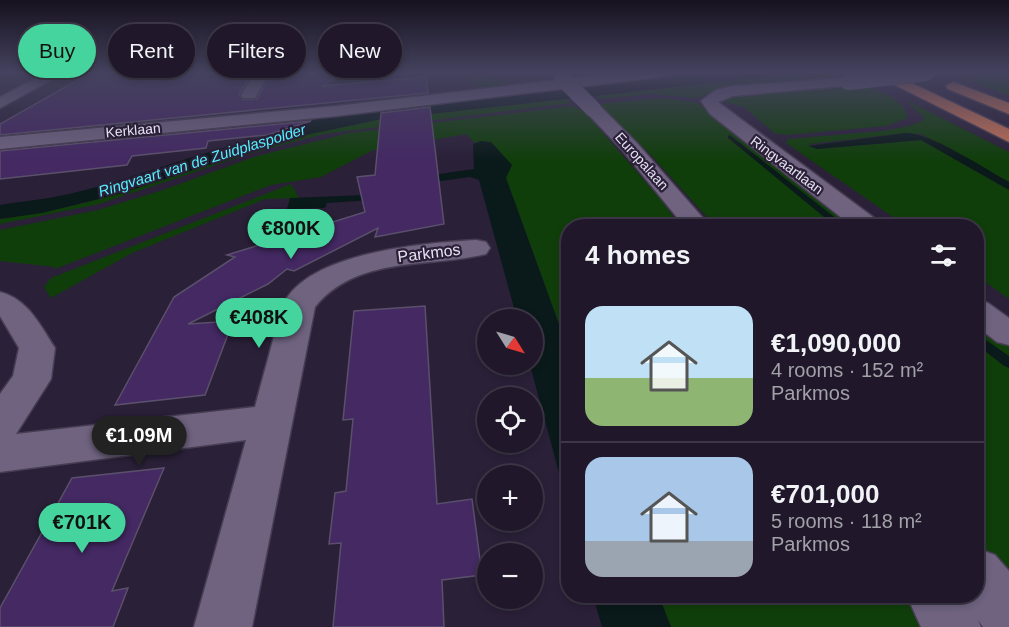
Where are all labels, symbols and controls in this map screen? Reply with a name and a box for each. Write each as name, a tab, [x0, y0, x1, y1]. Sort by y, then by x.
chip: Buy	[18, 24, 96, 78]
chip: Rent	[108, 24, 195, 78]
chip: Filters	[207, 24, 306, 78]
chip: New	[318, 24, 402, 78]
water label: Ringvaart van de Zuidplaspolder	[96, 120, 309, 200]
street label: Kerklaan	[105, 120, 161, 140]
street label: Europalaan	[612, 129, 672, 193]
street label: Ringvaartlaan	[748, 133, 826, 197]
pin: €800K	[249, 209, 333, 260]
text: €800K	[262, 217, 320, 239]
icon: filters	[927, 239, 960, 272]
text: 4 homes	[585, 240, 691, 270]
street label: Parkmos	[397, 241, 461, 265]
pin: €408K	[217, 298, 301, 349]
text: €408K	[230, 306, 288, 328]
north arrow	[477, 309, 543, 375]
map controls	[477, 309, 543, 609]
text: €1,090,000	[771, 328, 901, 358]
icon: home	[633, 330, 705, 402]
text: 4 rooms · 152 m²	[771, 359, 923, 381]
text: Parkmos	[771, 382, 850, 404]
button: locate	[477, 387, 543, 453]
pin: €1.09M	[90, 416, 188, 467]
text: €1.09M	[106, 424, 172, 446]
button: +	[477, 465, 543, 531]
text: €701,000	[771, 479, 879, 509]
icon: home	[633, 481, 705, 553]
pin: €701K	[40, 503, 124, 554]
text: 5 rooms · 118 m²	[771, 510, 922, 532]
text: €701K	[53, 511, 111, 533]
text: Parkmos	[771, 533, 850, 555]
button: −	[477, 543, 543, 609]

